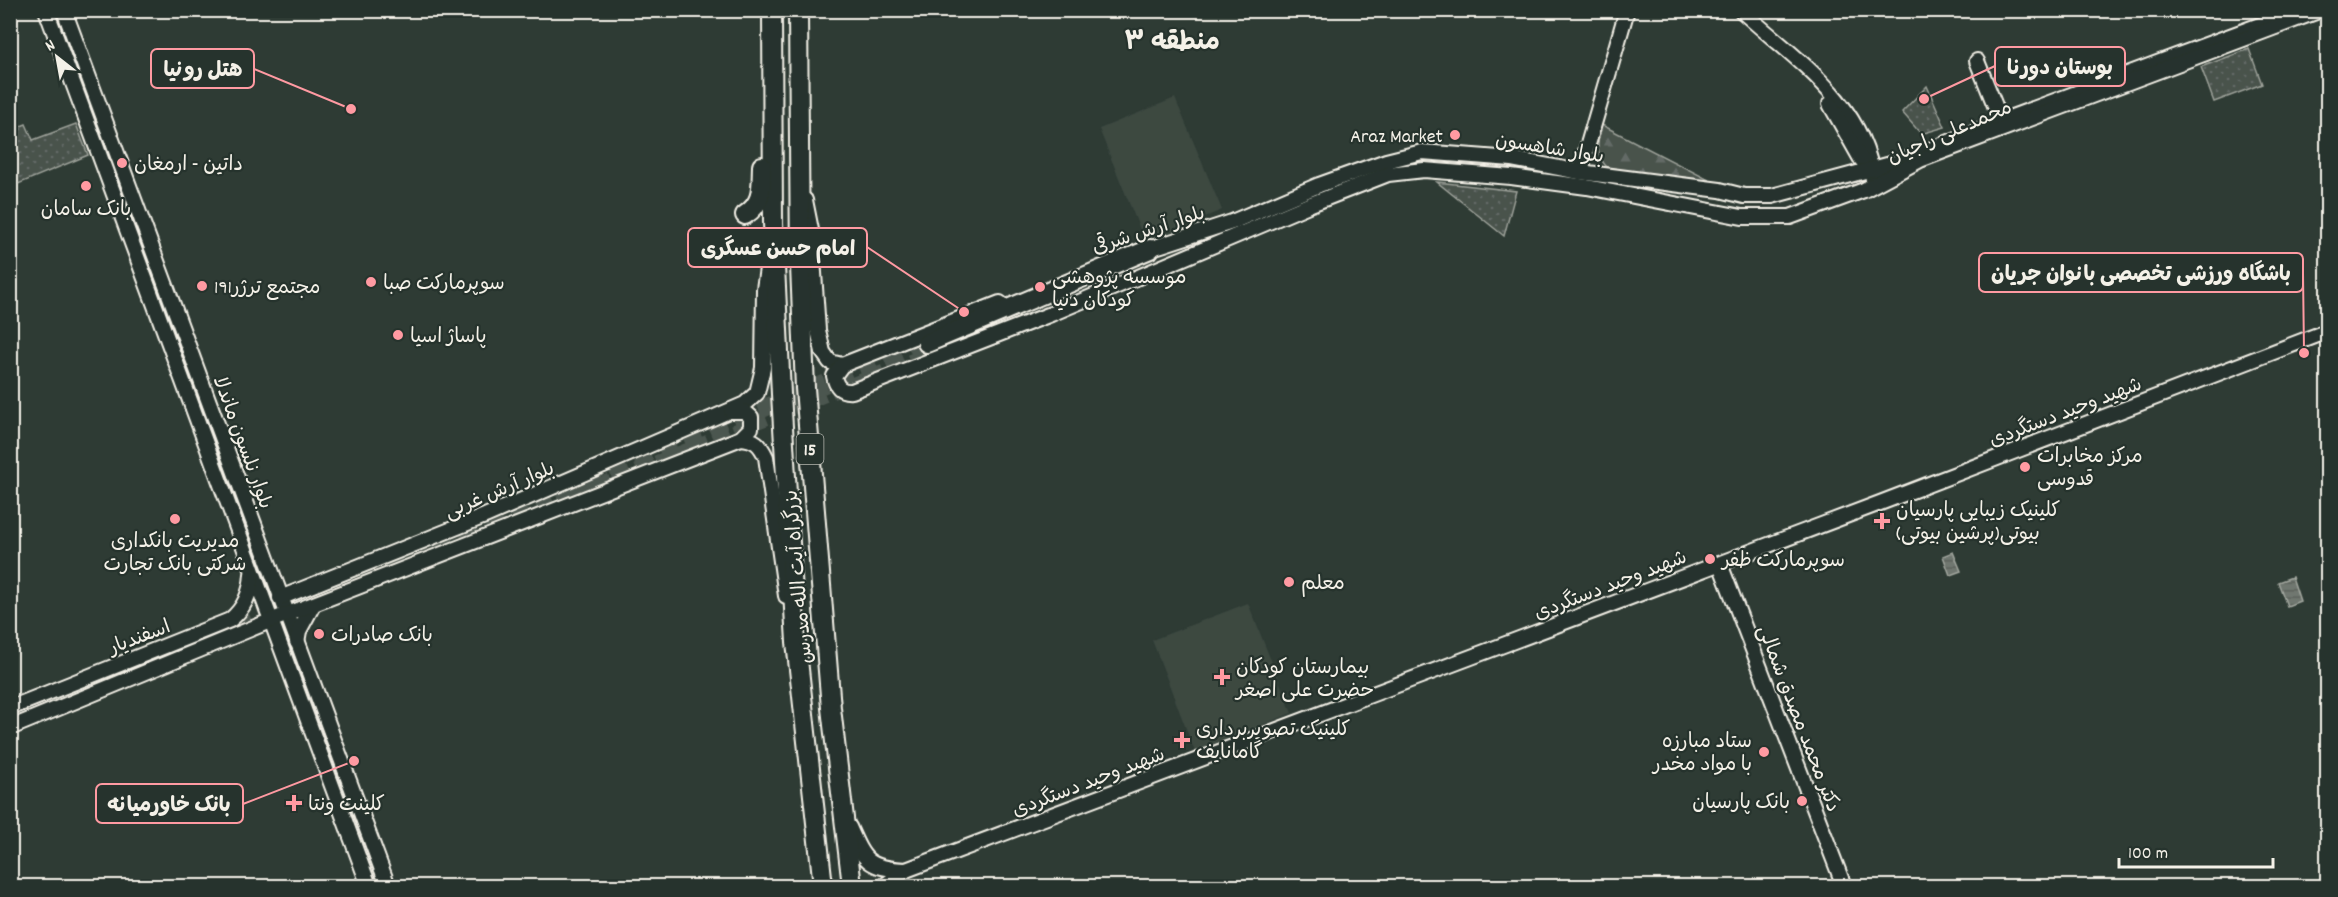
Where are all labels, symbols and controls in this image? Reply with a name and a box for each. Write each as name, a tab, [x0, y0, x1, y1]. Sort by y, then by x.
district label: منطقه ۳	[1124, 25, 1220, 62]
north arrow	[27, 27, 87, 87]
text: N	[41, 34, 60, 58]
callout: بوستان دورنا	[1995, 47, 2125, 86]
callout: هتل رونیا	[151, 49, 254, 88]
text: بوستان دورنا	[2007, 55, 2113, 85]
text: هتل رونیا	[164, 57, 243, 87]
street label: محمدعلی راجیان	[1883, 95, 2017, 173]
place label: Araz Market	[1350, 124, 1443, 152]
marker: Araz Market	[1448, 128, 1462, 142]
street label: بلوار شاهسون	[1493, 128, 1606, 172]
place label: داتین - ارمغان	[134, 152, 243, 180]
marker: داتین - ارمغان	[115, 156, 129, 170]
marker: بانک سامان	[79, 179, 93, 193]
place label: بانک سامان	[41, 197, 131, 225]
street label: بلوار آرش شرقی	[1088, 199, 1209, 263]
callout: امام حسن عسگری	[688, 228, 867, 267]
text: امام حسن عسگری	[701, 235, 855, 266]
callout: باشگاه ورزشی تخصصی بانوان جریان	[1979, 253, 2303, 292]
text: باشگاه ورزشی تخصصی بانوان جریان	[1991, 260, 2291, 291]
place label: موسسه پژوهشی کودکان دنیا	[1052, 265, 1187, 316]
place label: سوپرمارکت صبا	[383, 271, 505, 299]
place label: مجتمع ترژر191	[214, 275, 320, 303]
marker: سوپرمارکت صبا	[364, 275, 378, 289]
marker: مجتمع ترژر191	[195, 279, 209, 293]
marker: موسسه پژوهشی کودکان دنیا	[1033, 280, 1047, 294]
place label: پاساژ اسیا	[410, 324, 487, 352]
marker: پاساژ اسیا	[391, 328, 405, 342]
street label: شهید وحید دستگردی	[1985, 372, 2147, 456]
street label: بلوار نلسون ماندلا	[204, 373, 278, 513]
road number: 15	[796, 434, 824, 464]
place label: مرکز مخابرات قدوسی	[2037, 444, 2143, 495]
street label: بلوار آرش غربی	[441, 456, 560, 528]
marker: مرکز مخابرات قدوسی	[2018, 460, 2032, 474]
street label: بزرگراه آیت الله مدرس	[778, 489, 822, 665]
place label: کلینیک زیبایی پارسیان بیوتی(پرشین بیوتی)	[1896, 498, 2060, 549]
marker: مدیریت بانکداری شرکتی بانک تجارت	[168, 512, 182, 526]
marker: کلینیک زیبایی پارسیان بیوتی(پرشین بیوتی)	[1873, 512, 1891, 530]
place label: مدیریت بانکداری شرکتی بانک تجارت	[104, 529, 246, 580]
street label: شهید وحید دستگردی	[1530, 545, 1692, 629]
place label: سوپرمارکت ظفر	[1720, 548, 1845, 576]
marker: سوپرمارکت ظفر	[1703, 552, 1717, 566]
place label: معلم	[1301, 571, 1345, 599]
marker: معلم	[1282, 575, 1296, 589]
street label: اسفندیار	[103, 614, 175, 664]
street label: دکتر محمد مصدق شمالی	[1749, 622, 1846, 817]
place label: بانک صادرات	[331, 623, 433, 651]
marker: بانک صادرات	[312, 627, 326, 641]
place label: بیمارستان کودکان حضرت علی اصغر	[1234, 655, 1374, 706]
marker: بیمارستان کودکان حضرت علی اصغر	[1213, 668, 1231, 686]
place label: کلینیک تصویربرداری گامانایف	[1196, 717, 1350, 768]
place label: ستاد مبارزه با مواد مخدر	[1651, 729, 1752, 780]
marker: کلینیک تصویربرداری گامانایف	[1173, 731, 1191, 749]
street label: شهید وحید دستگردی	[1008, 742, 1170, 826]
marker: ستاد مبارزه با مواد مخدر	[1757, 745, 1771, 759]
callout: بانک خاورمیانه	[96, 784, 243, 823]
place label: بانک پارسیان	[1692, 790, 1790, 818]
text: بانک خاورمیانه	[107, 792, 231, 822]
place label: کلینت ونتا	[308, 792, 385, 820]
marker: کلینت ونتا	[285, 794, 303, 812]
marker: بانک پارسیان	[1795, 794, 1809, 808]
scale bar	[2119, 831, 2274, 869]
text: 100 m	[2128, 842, 2168, 867]

